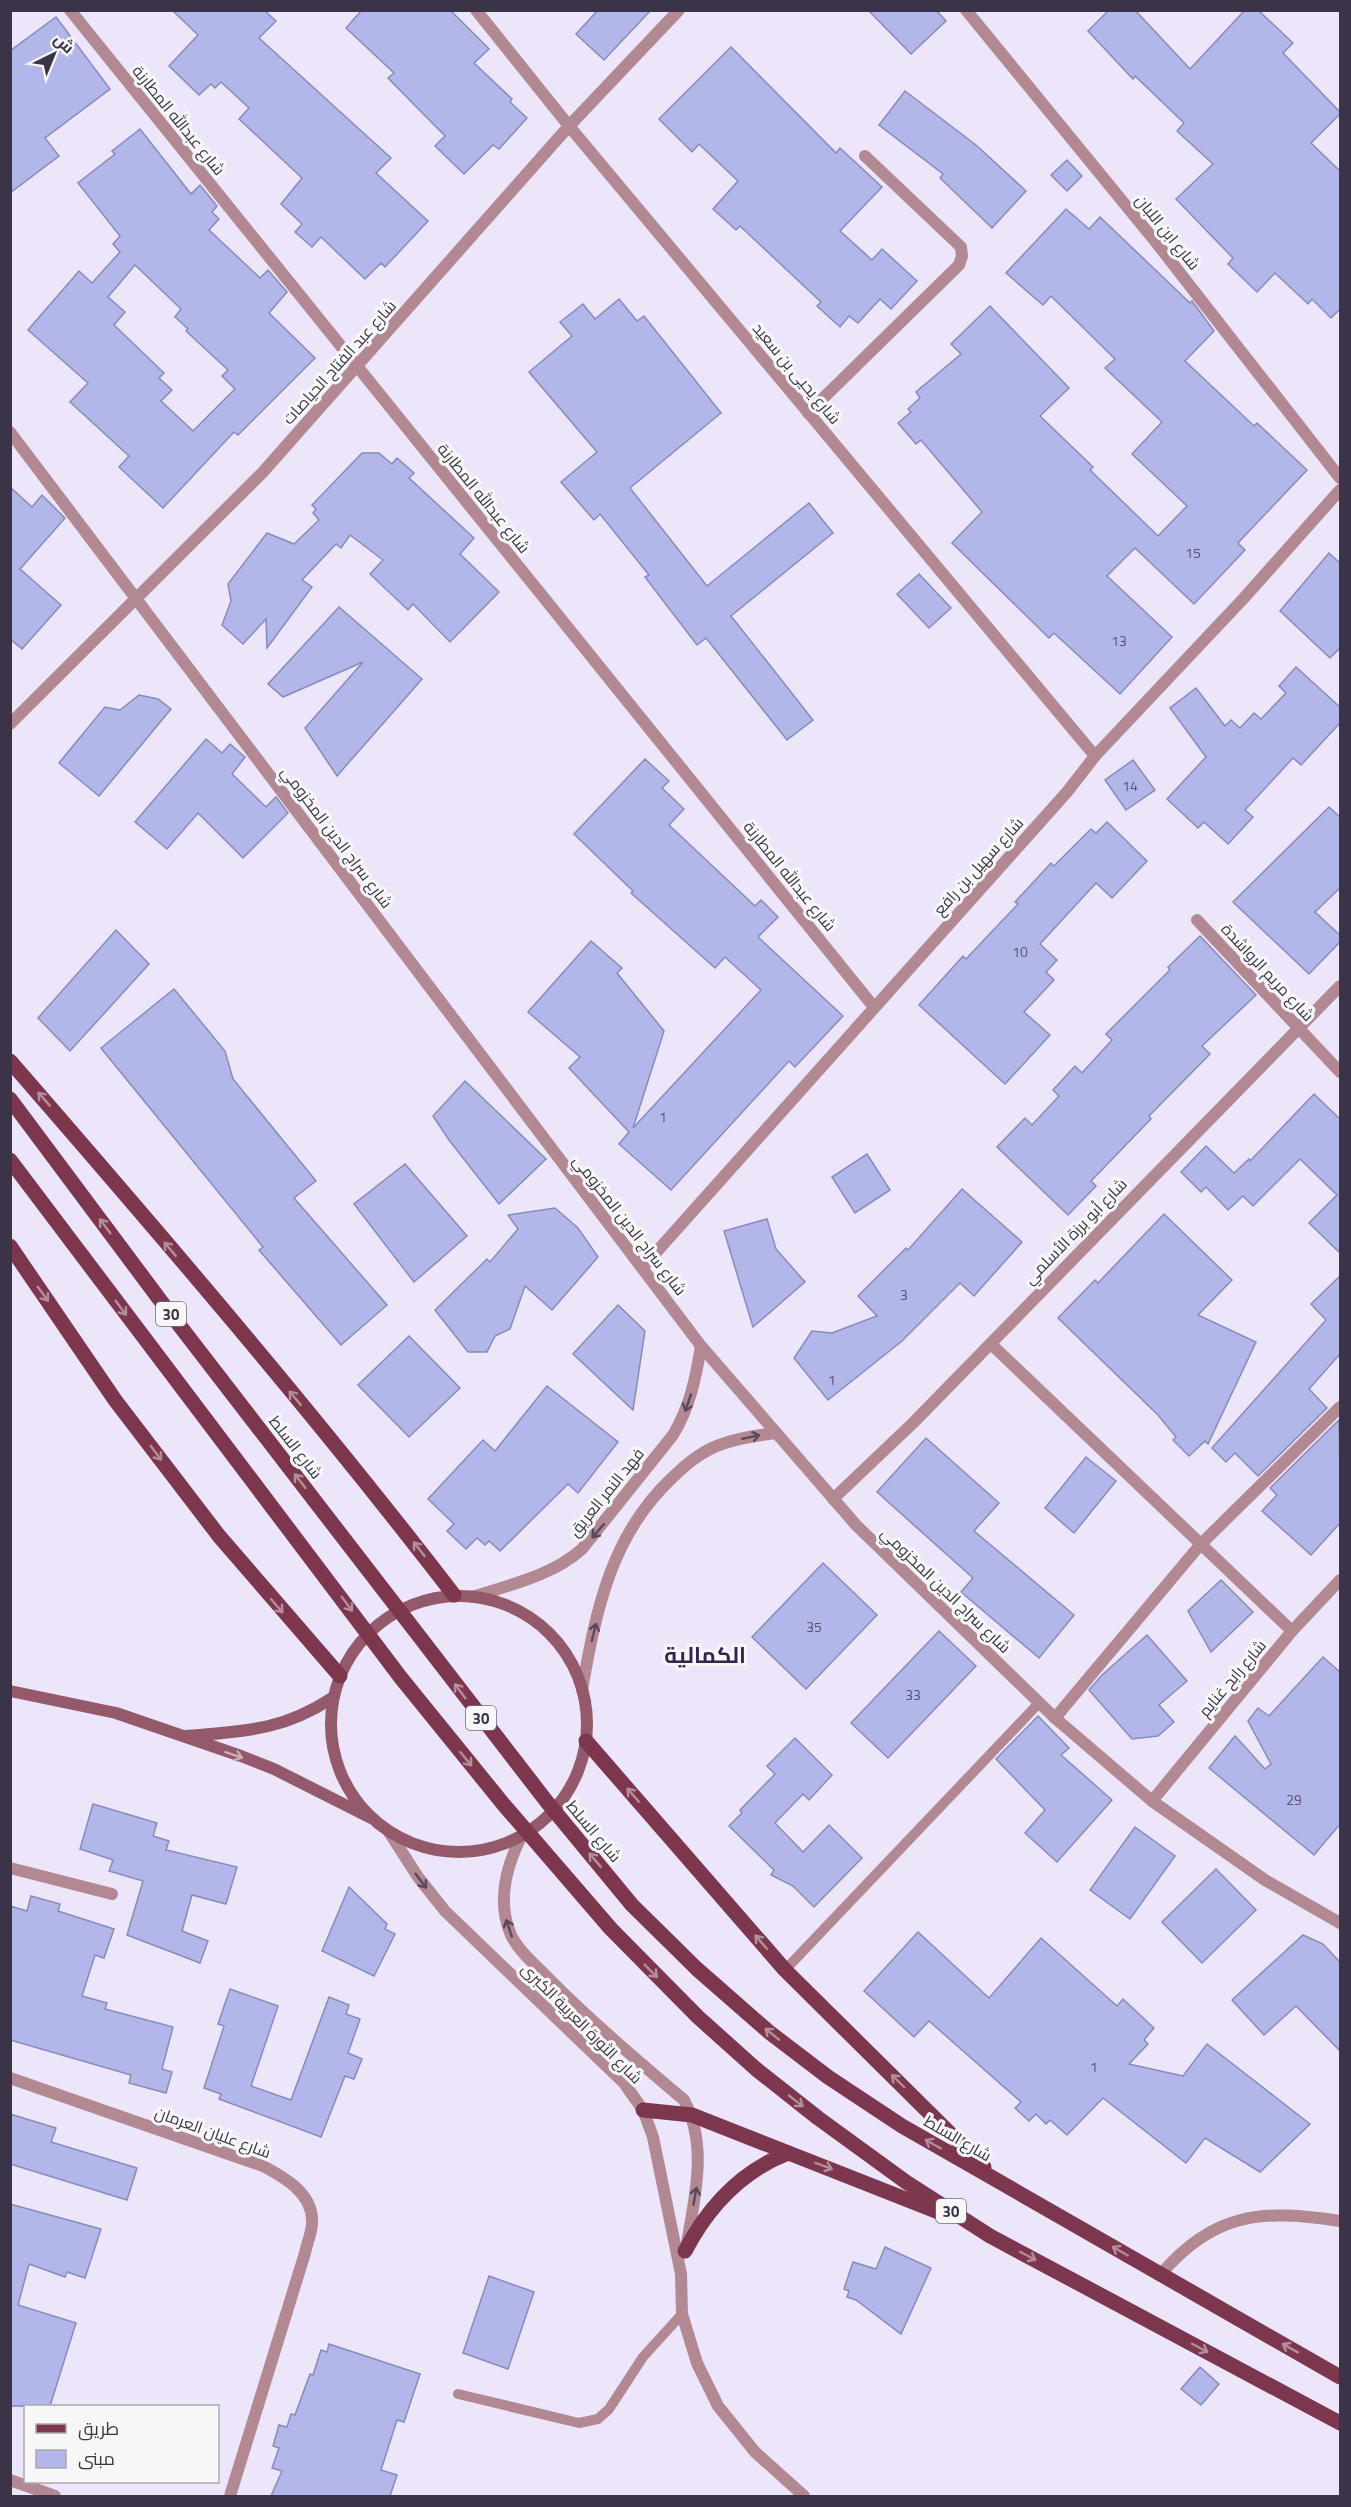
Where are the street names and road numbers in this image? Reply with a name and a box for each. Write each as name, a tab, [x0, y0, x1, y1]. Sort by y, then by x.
street label: شارع عبدالله المطارنة	[127, 60, 231, 180]
street label: شارع ابن اللبان	[1130, 189, 1206, 275]
street label: شارع عبد الفتاح الحياصات	[276, 294, 402, 430]
street label: شارع يحيى بن سعيد	[747, 317, 847, 429]
street label: شارع عبدالله المطارنة	[432, 438, 536, 558]
street label: شارع سراج الدين المخزومي	[274, 761, 399, 914]
street label: شارع سهيل بن رافع	[927, 812, 1029, 920]
street label: شارع عبدالله المطارنة	[738, 816, 842, 936]
street label: شارع مريم الرواشدة	[1216, 917, 1320, 1027]
street label: شارع سراج الدين المخزومي	[566, 1150, 693, 1302]
street label: شارع أبو برزة الأسلمي	[1018, 1172, 1134, 1291]
road number: 30	[156, 1302, 186, 1326]
street label: شارع السلط	[264, 1410, 328, 1484]
street label: فهد النمر العريق	[563, 1442, 649, 1542]
street label: شارع سراج الدين المخزومي	[874, 1521, 1016, 1660]
street label: شارع رابح غنايم	[1192, 1634, 1272, 1722]
road number: 30	[466, 1706, 496, 1730]
street label: شارع السلط	[561, 1795, 627, 1867]
street label: شارع الثورة العربية الكبرى	[516, 1957, 648, 2089]
street label: شارع عليان العرمان	[152, 2100, 274, 2164]
street label: شارع السلط	[920, 2109, 996, 2167]
road number: 30	[936, 2199, 966, 2223]

